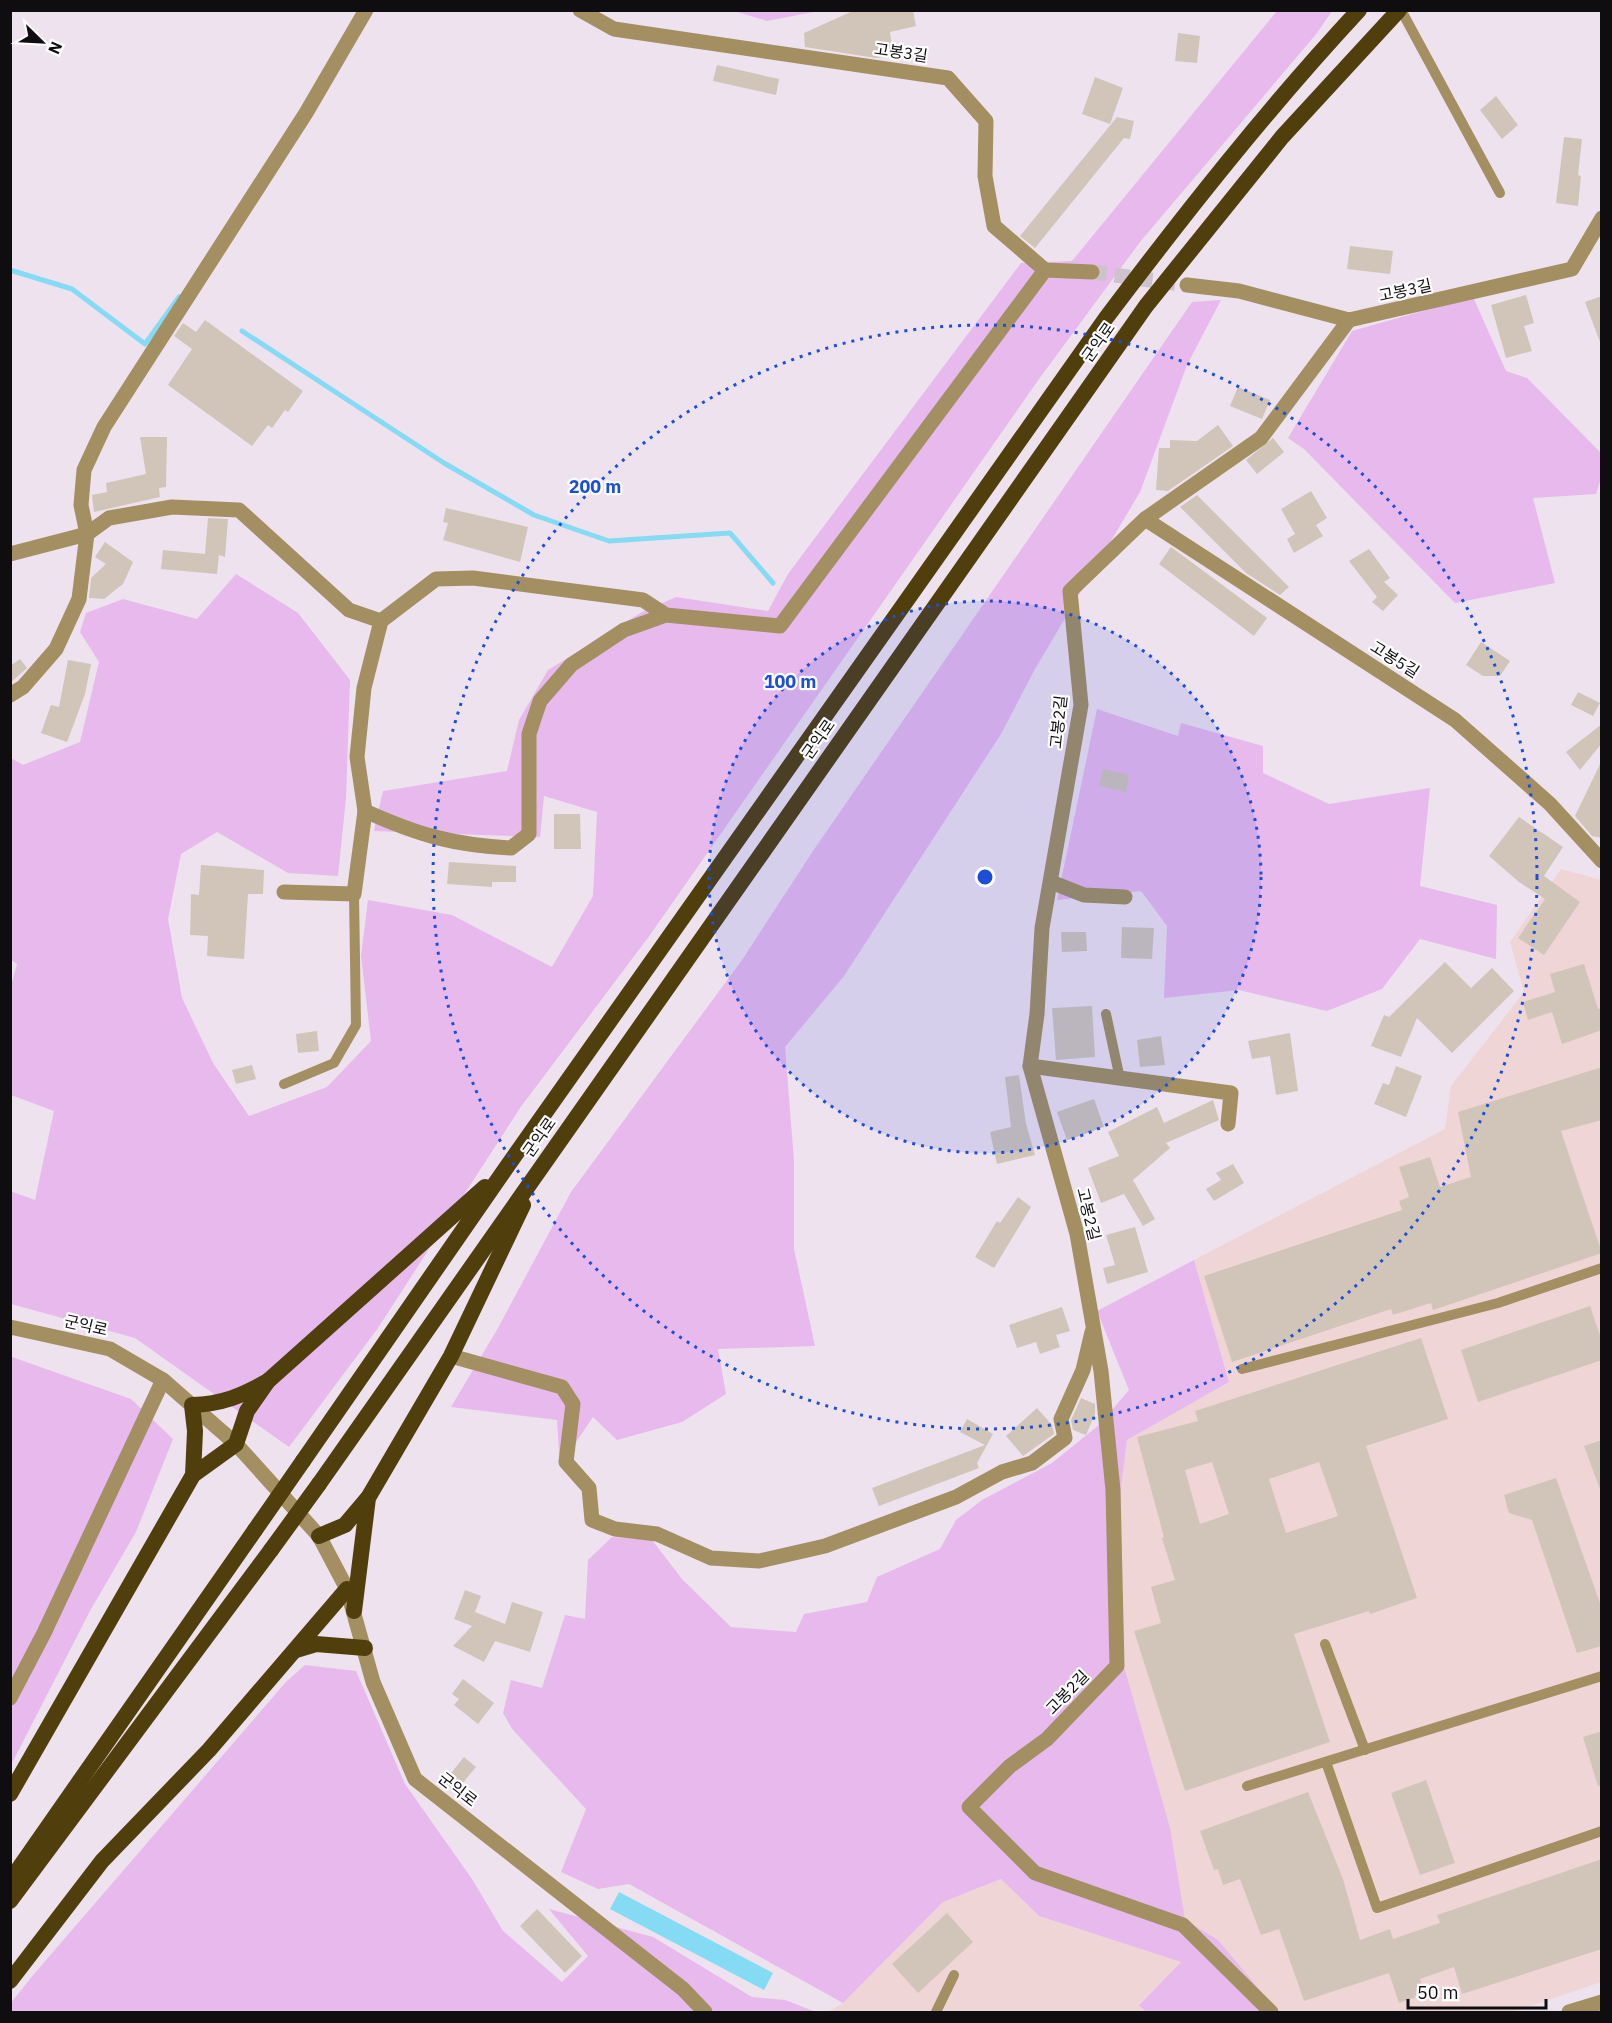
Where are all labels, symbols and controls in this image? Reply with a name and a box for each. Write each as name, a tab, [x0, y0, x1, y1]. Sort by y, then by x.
north arrow	[12, 12, 72, 72]
street label: 고봉3길	[873, 38, 929, 66]
text: N	[44, 39, 67, 57]
street label: 고봉3길	[1377, 275, 1433, 305]
street label: 군익로	[1077, 318, 1119, 366]
text: 200 m	[569, 475, 621, 498]
street label: 고봉5길	[1367, 636, 1423, 682]
text: 100 m	[764, 670, 816, 693]
street label: 고봉2길	[1045, 694, 1071, 750]
street label: 군익로	[797, 715, 839, 763]
centre of rings	[975, 867, 995, 887]
street label: 군익로	[518, 1113, 560, 1161]
street label: 고봉2길	[1073, 1185, 1105, 1243]
street label: 군익로	[62, 1310, 110, 1340]
street label: 고봉2길	[1041, 1666, 1093, 1718]
street label: 군익로	[434, 1768, 482, 1811]
scale bar	[1408, 1972, 1546, 2010]
text: 50 m	[1417, 1981, 1459, 2004]

